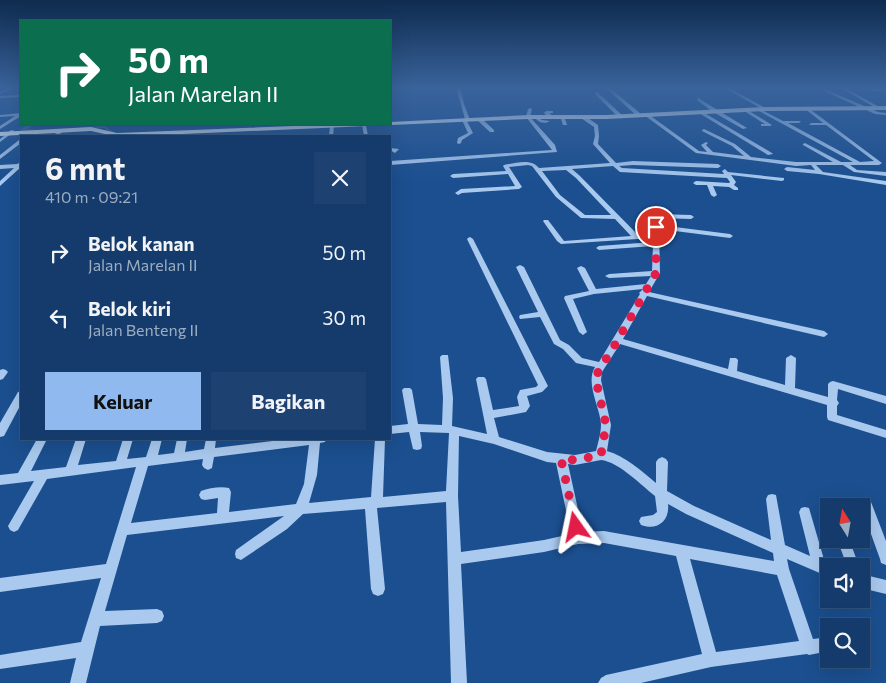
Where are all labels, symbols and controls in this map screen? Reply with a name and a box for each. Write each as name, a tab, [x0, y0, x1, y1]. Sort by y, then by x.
text: 50 m	[128, 37, 209, 80]
icon: right	[45, 40, 110, 105]
text: Jalan Marelan II	[128, 80, 278, 107]
text: 6 mnt	[45, 149, 125, 186]
button: close	[314, 152, 366, 204]
text: 410 m · 09:21	[45, 187, 138, 206]
pin	[635, 206, 677, 248]
icon: arrive	[642, 213, 670, 241]
text: Belok kanan	[88, 232, 195, 255]
icon: right	[45, 239, 73, 267]
text: 50 m	[322, 241, 366, 264]
text: Jalan Marelan II	[88, 255, 197, 274]
text: Belok kiri	[88, 297, 171, 320]
icon: left	[45, 304, 73, 332]
text: 30 m	[323, 306, 366, 329]
text: Jalan Benteng II	[88, 320, 198, 339]
button: Keluar	[45, 372, 201, 430]
button: Bagikan	[211, 372, 366, 430]
north arrow	[820, 498, 870, 548]
map controls	[820, 498, 870, 668]
position arrow	[549, 500, 601, 552]
button: sound	[820, 558, 870, 608]
button: search	[820, 618, 870, 668]

